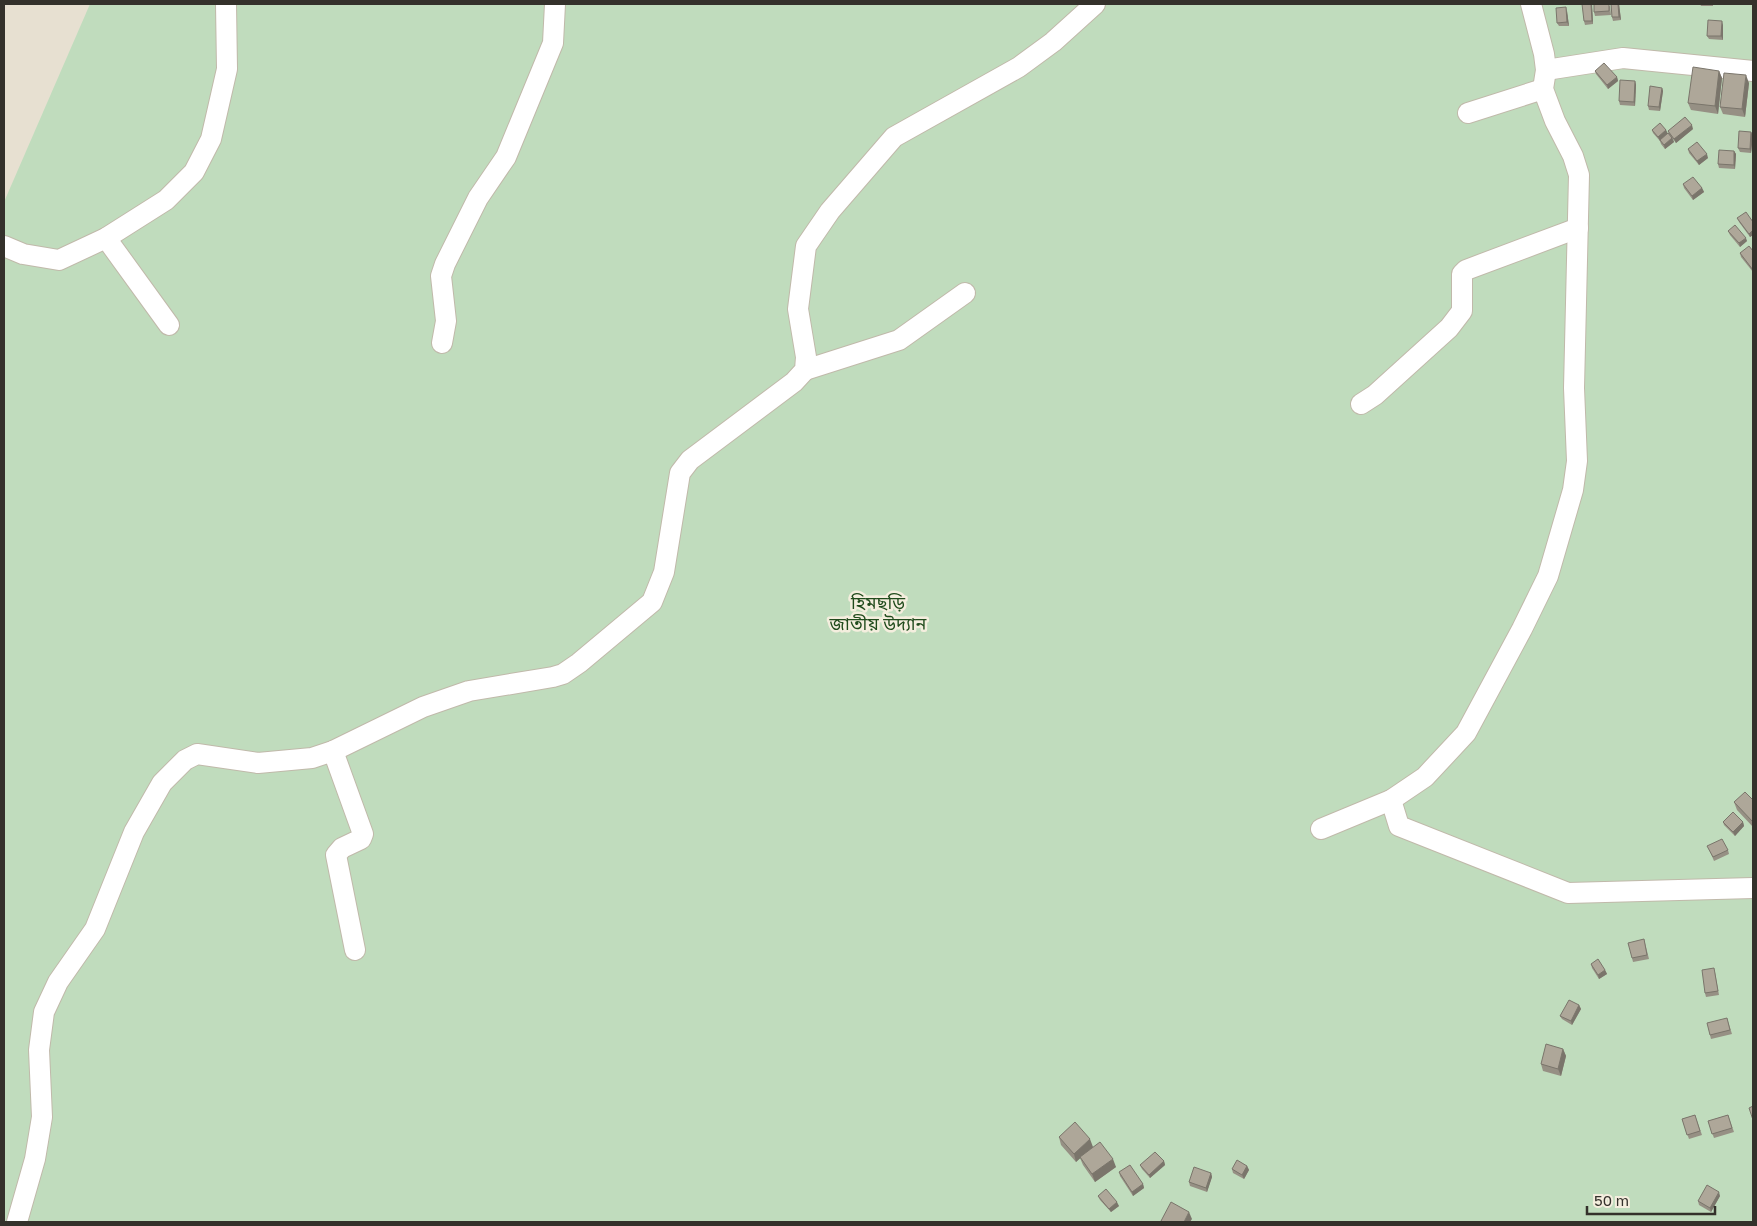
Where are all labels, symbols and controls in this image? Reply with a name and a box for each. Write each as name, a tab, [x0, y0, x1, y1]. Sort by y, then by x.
park label: হিমছড়ি জাতীয় উদ্যান	[829, 591, 928, 634]
scale bar	[1587, 1184, 1714, 1216]
text: 50 m	[1594, 1191, 1629, 1209]

